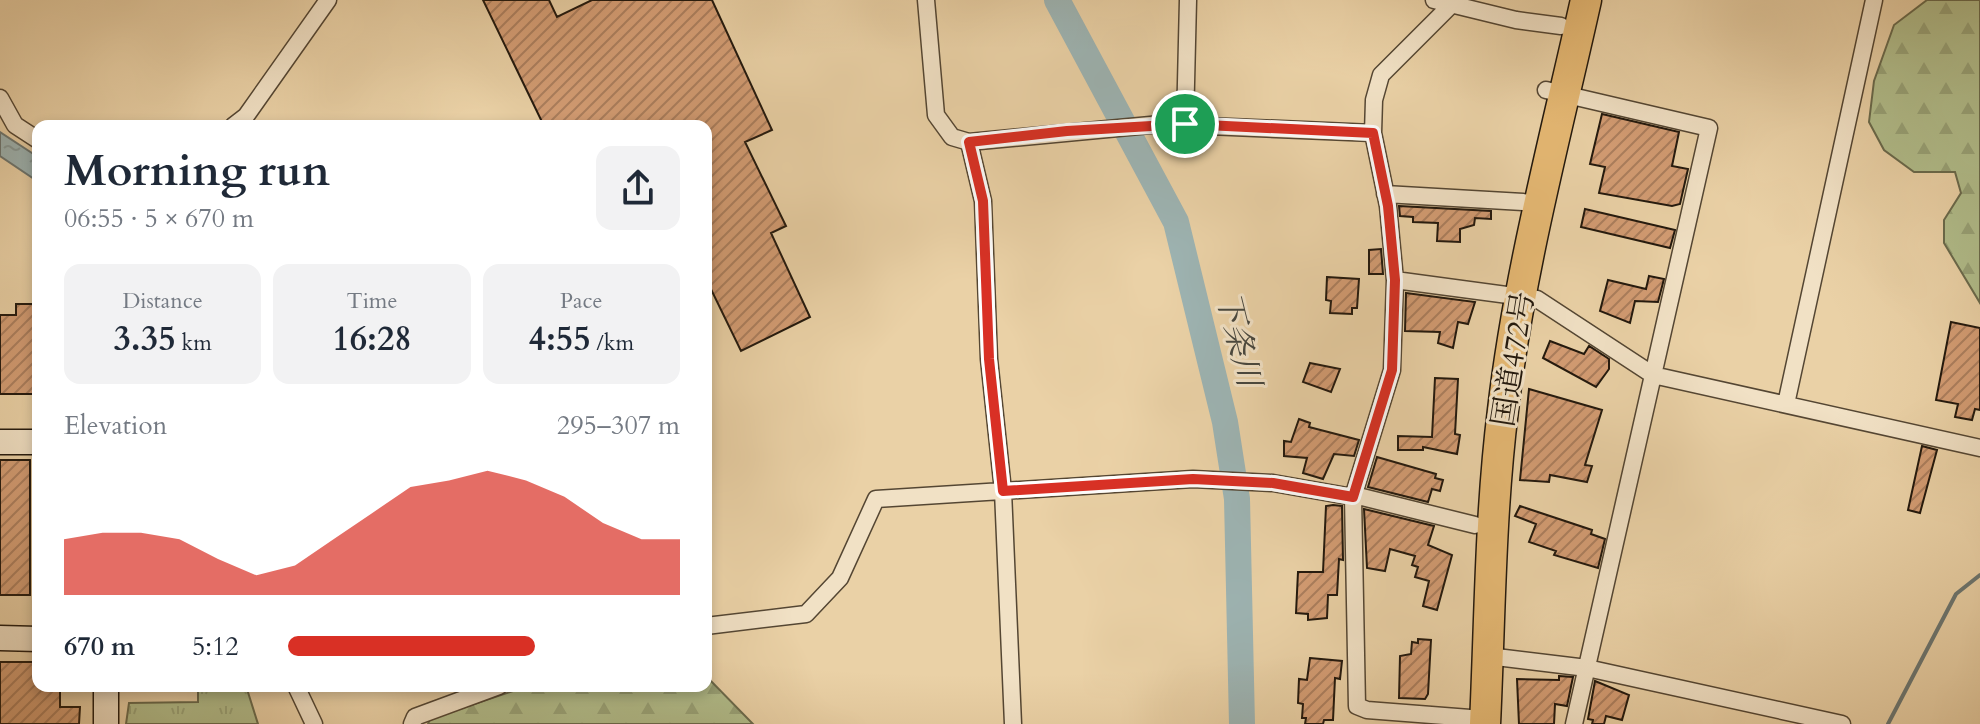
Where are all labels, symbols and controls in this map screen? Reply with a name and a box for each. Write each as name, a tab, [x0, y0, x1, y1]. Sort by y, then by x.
pin	[1151, 90, 1219, 158]
icon: arrive	[1163, 102, 1207, 146]
text: Morning run	[64, 141, 330, 201]
button: share	[596, 146, 680, 230]
text: 06:55 · 5 × 670 m	[64, 201, 254, 236]
text: Distance	[122, 286, 203, 316]
text: Time	[347, 286, 397, 316]
text: Pace	[560, 286, 603, 316]
water label: 下条川	[1205, 287, 1272, 394]
street label: 国道472号	[1483, 289, 1544, 430]
text: 3.35	[113, 316, 176, 362]
text: 16:28	[332, 316, 412, 362]
text: 4:55	[529, 316, 591, 362]
text: km	[176, 328, 212, 358]
text: /km	[591, 328, 634, 358]
text: Elevation	[64, 408, 167, 443]
text: 295–307 m	[557, 408, 680, 443]
text: 670 m	[64, 629, 135, 664]
text: 5:12	[192, 629, 239, 664]

